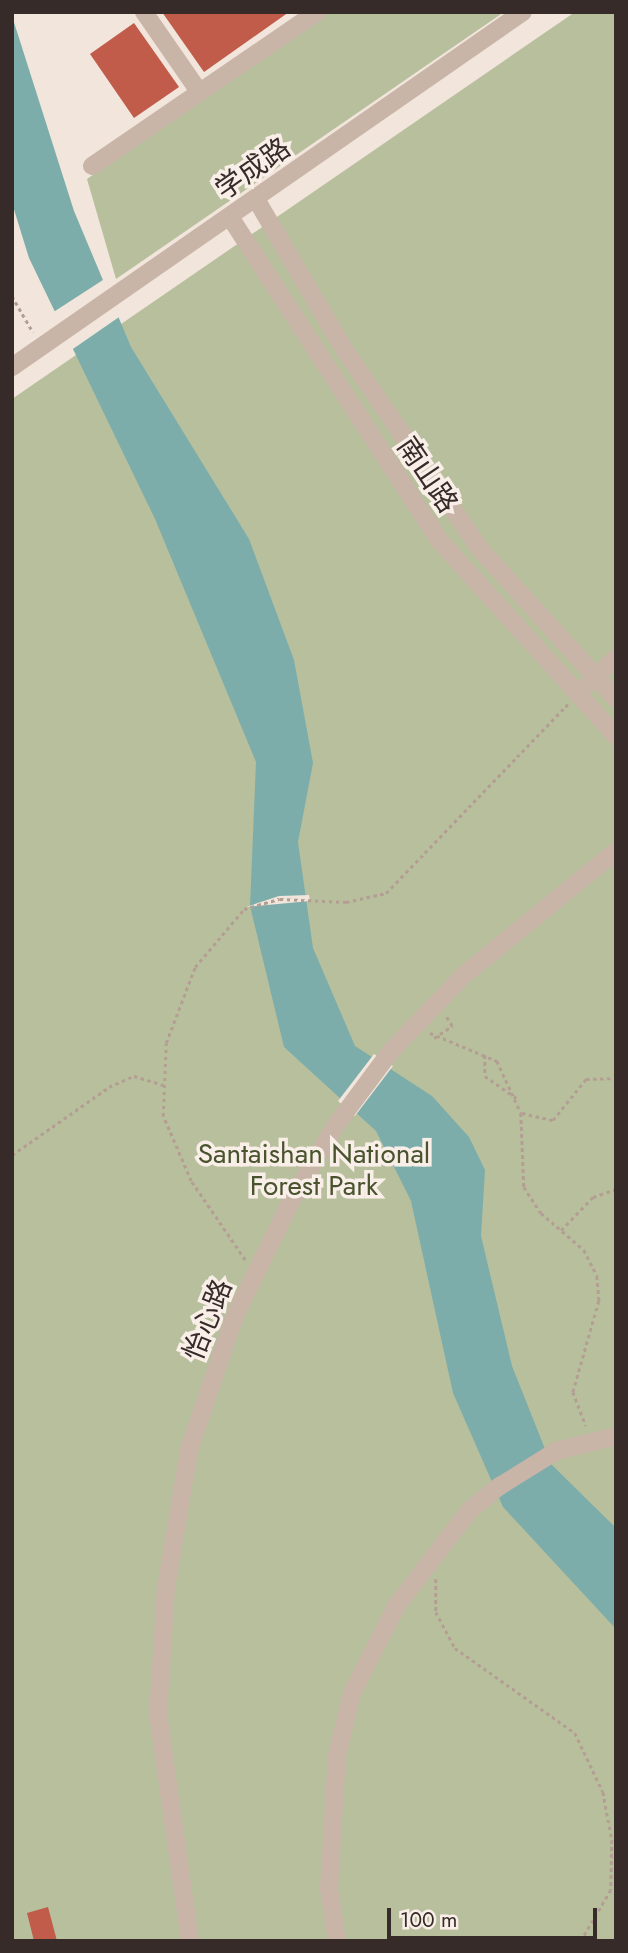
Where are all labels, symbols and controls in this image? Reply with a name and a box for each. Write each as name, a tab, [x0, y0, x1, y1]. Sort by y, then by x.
street label: 学成路	[209, 131, 297, 207]
street label: 南山路	[390, 431, 464, 519]
park label: Santaishan National Forest Park	[198, 1137, 430, 1203]
street label: 怡心路	[177, 1275, 239, 1365]
scale bar	[390, 1894, 600, 1938]
text: 100 m	[400, 1905, 457, 1935]

